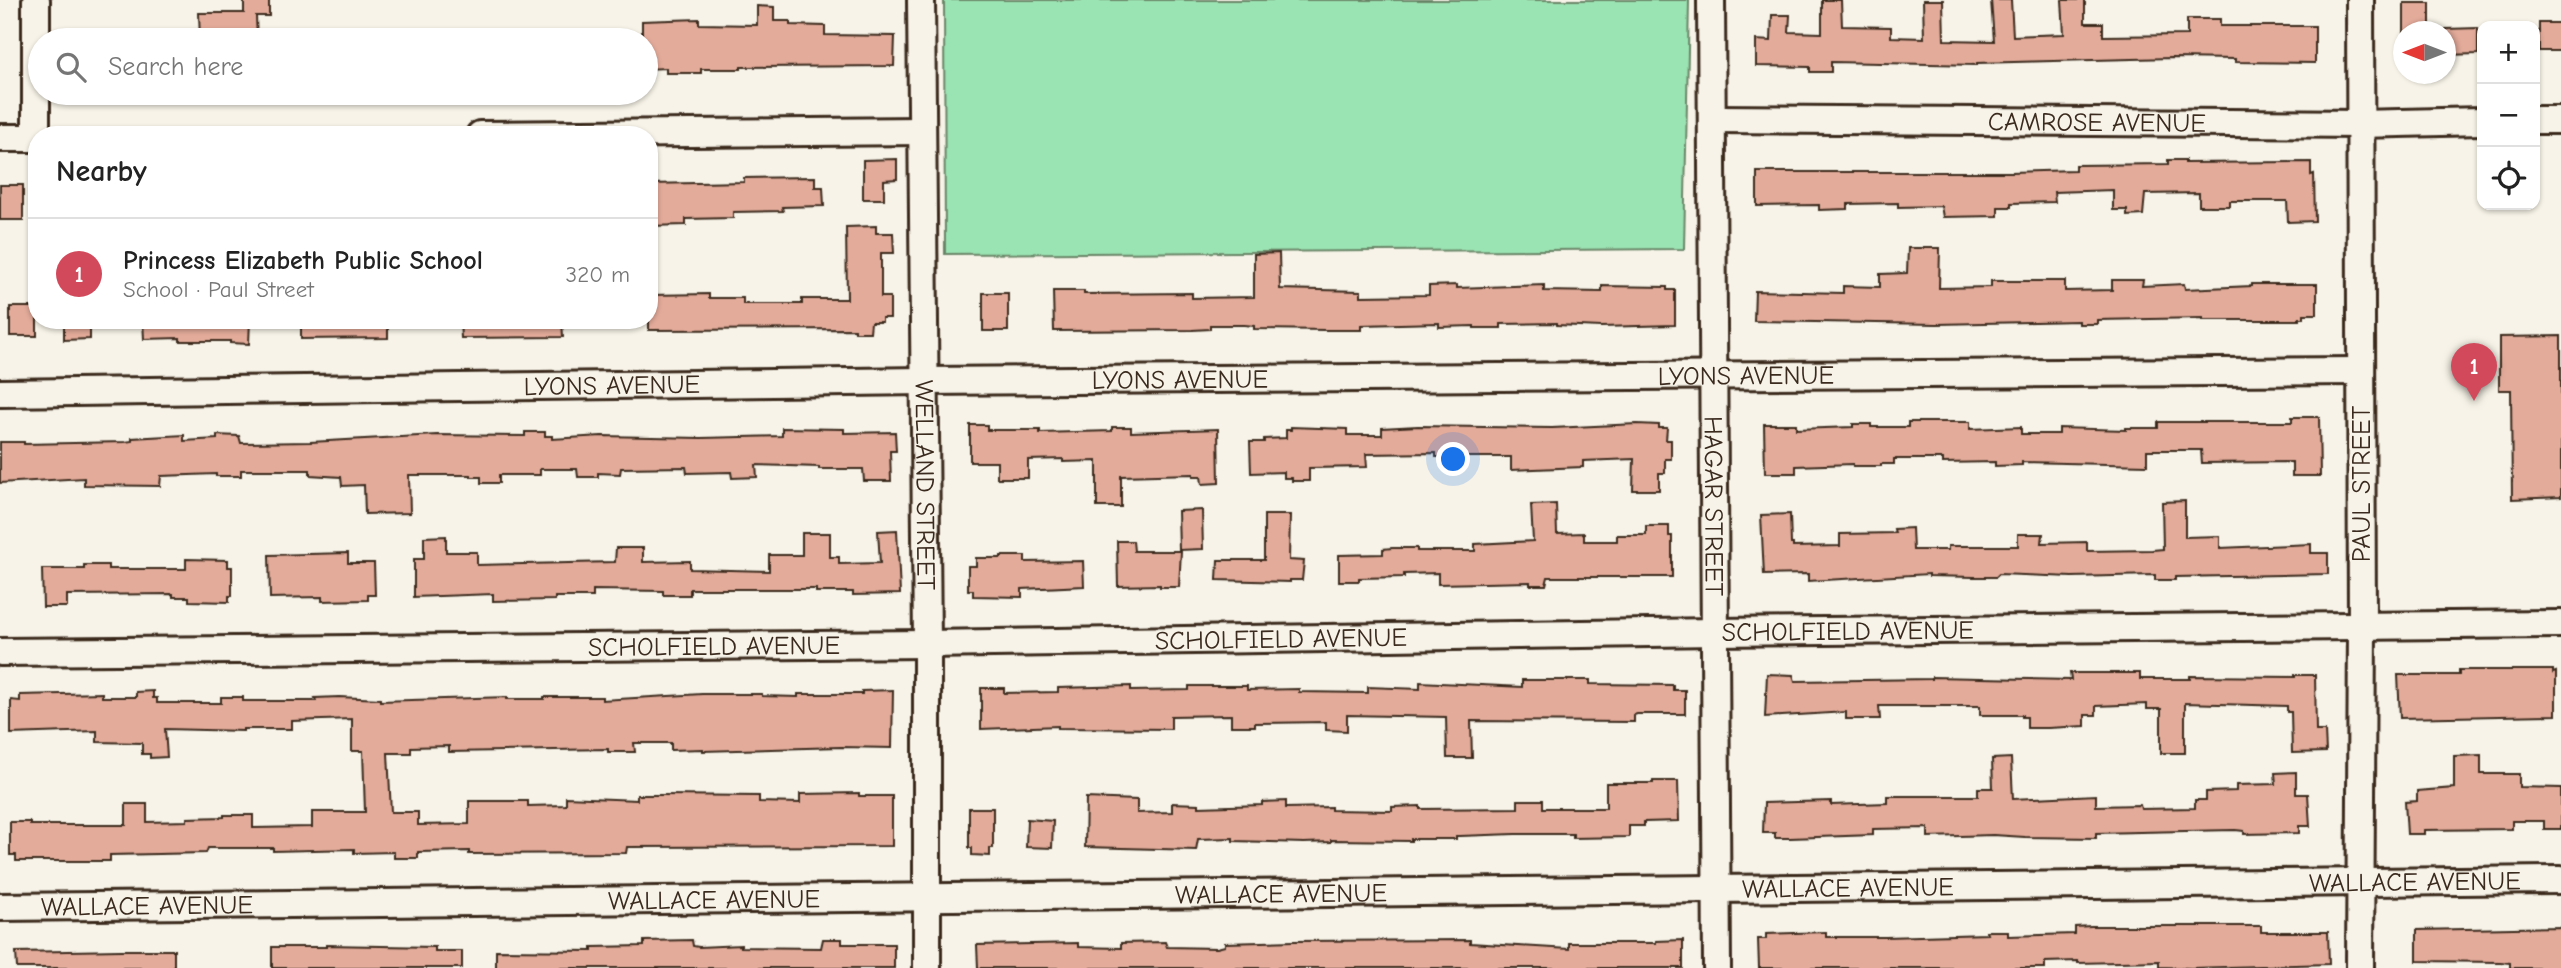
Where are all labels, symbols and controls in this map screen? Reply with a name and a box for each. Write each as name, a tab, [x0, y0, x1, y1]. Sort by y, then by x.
north arrow	[2393, 21, 2456, 84]
map controls	[2477, 21, 2540, 210]
button: +	[2477, 21, 2540, 84]
search box	[28, 28, 658, 105]
icon: search	[52, 48, 90, 86]
text: Search here	[108, 52, 243, 82]
button: −	[2477, 84, 2540, 147]
street label: CAMROSE AVENUE	[1988, 107, 2206, 139]
button: locate	[2477, 147, 2540, 210]
text: Nearby	[56, 154, 147, 189]
text: Princess Elizabeth Public School	[123, 246, 483, 276]
text: 1	[74, 261, 84, 288]
text: 320 m	[566, 261, 630, 288]
text: School · Paul Street	[123, 276, 314, 303]
pin: 1	[2451, 343, 2497, 401]
street label: LYONS AVENUE	[1658, 361, 1834, 392]
street label: LYONS AVENUE	[1092, 365, 1268, 396]
street label: LYONS AVENUE	[524, 370, 700, 402]
street label: WELLAND STREET	[909, 380, 940, 591]
street label: PAUL STREET	[2347, 405, 2377, 562]
street label: HAGAR STREET	[1698, 416, 1729, 597]
your location	[1436, 442, 1470, 476]
street label: SCHOLFIELD AVENUE	[1722, 616, 1974, 648]
street label: SCHOLFIELD AVENUE	[1155, 623, 1407, 657]
street label: SCHOLFIELD AVENUE	[588, 631, 840, 663]
street label: WALLACE AVENUE	[2309, 866, 2521, 899]
street label: WALLACE AVENUE	[1742, 872, 1954, 905]
street label: WALLACE AVENUE	[1175, 878, 1387, 911]
street label: WALLACE AVENUE	[608, 884, 820, 917]
street label: WALLACE AVENUE	[41, 890, 253, 923]

